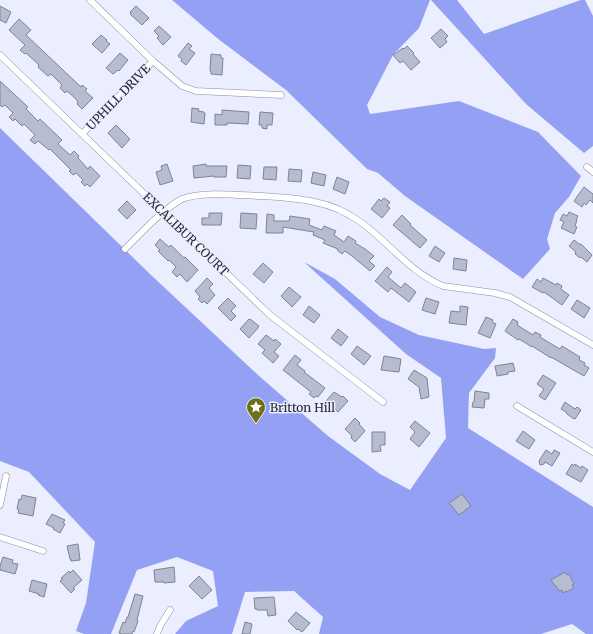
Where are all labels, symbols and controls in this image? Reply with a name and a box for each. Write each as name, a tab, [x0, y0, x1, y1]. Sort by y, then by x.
street label: UPHILL DRIVE	[83, 61, 153, 133]
street label: EXCALIBUR COURT	[140, 189, 233, 279]
place icon: Britton Hill	[245, 396, 267, 424]
place label: Britton Hill	[270, 400, 335, 415]

